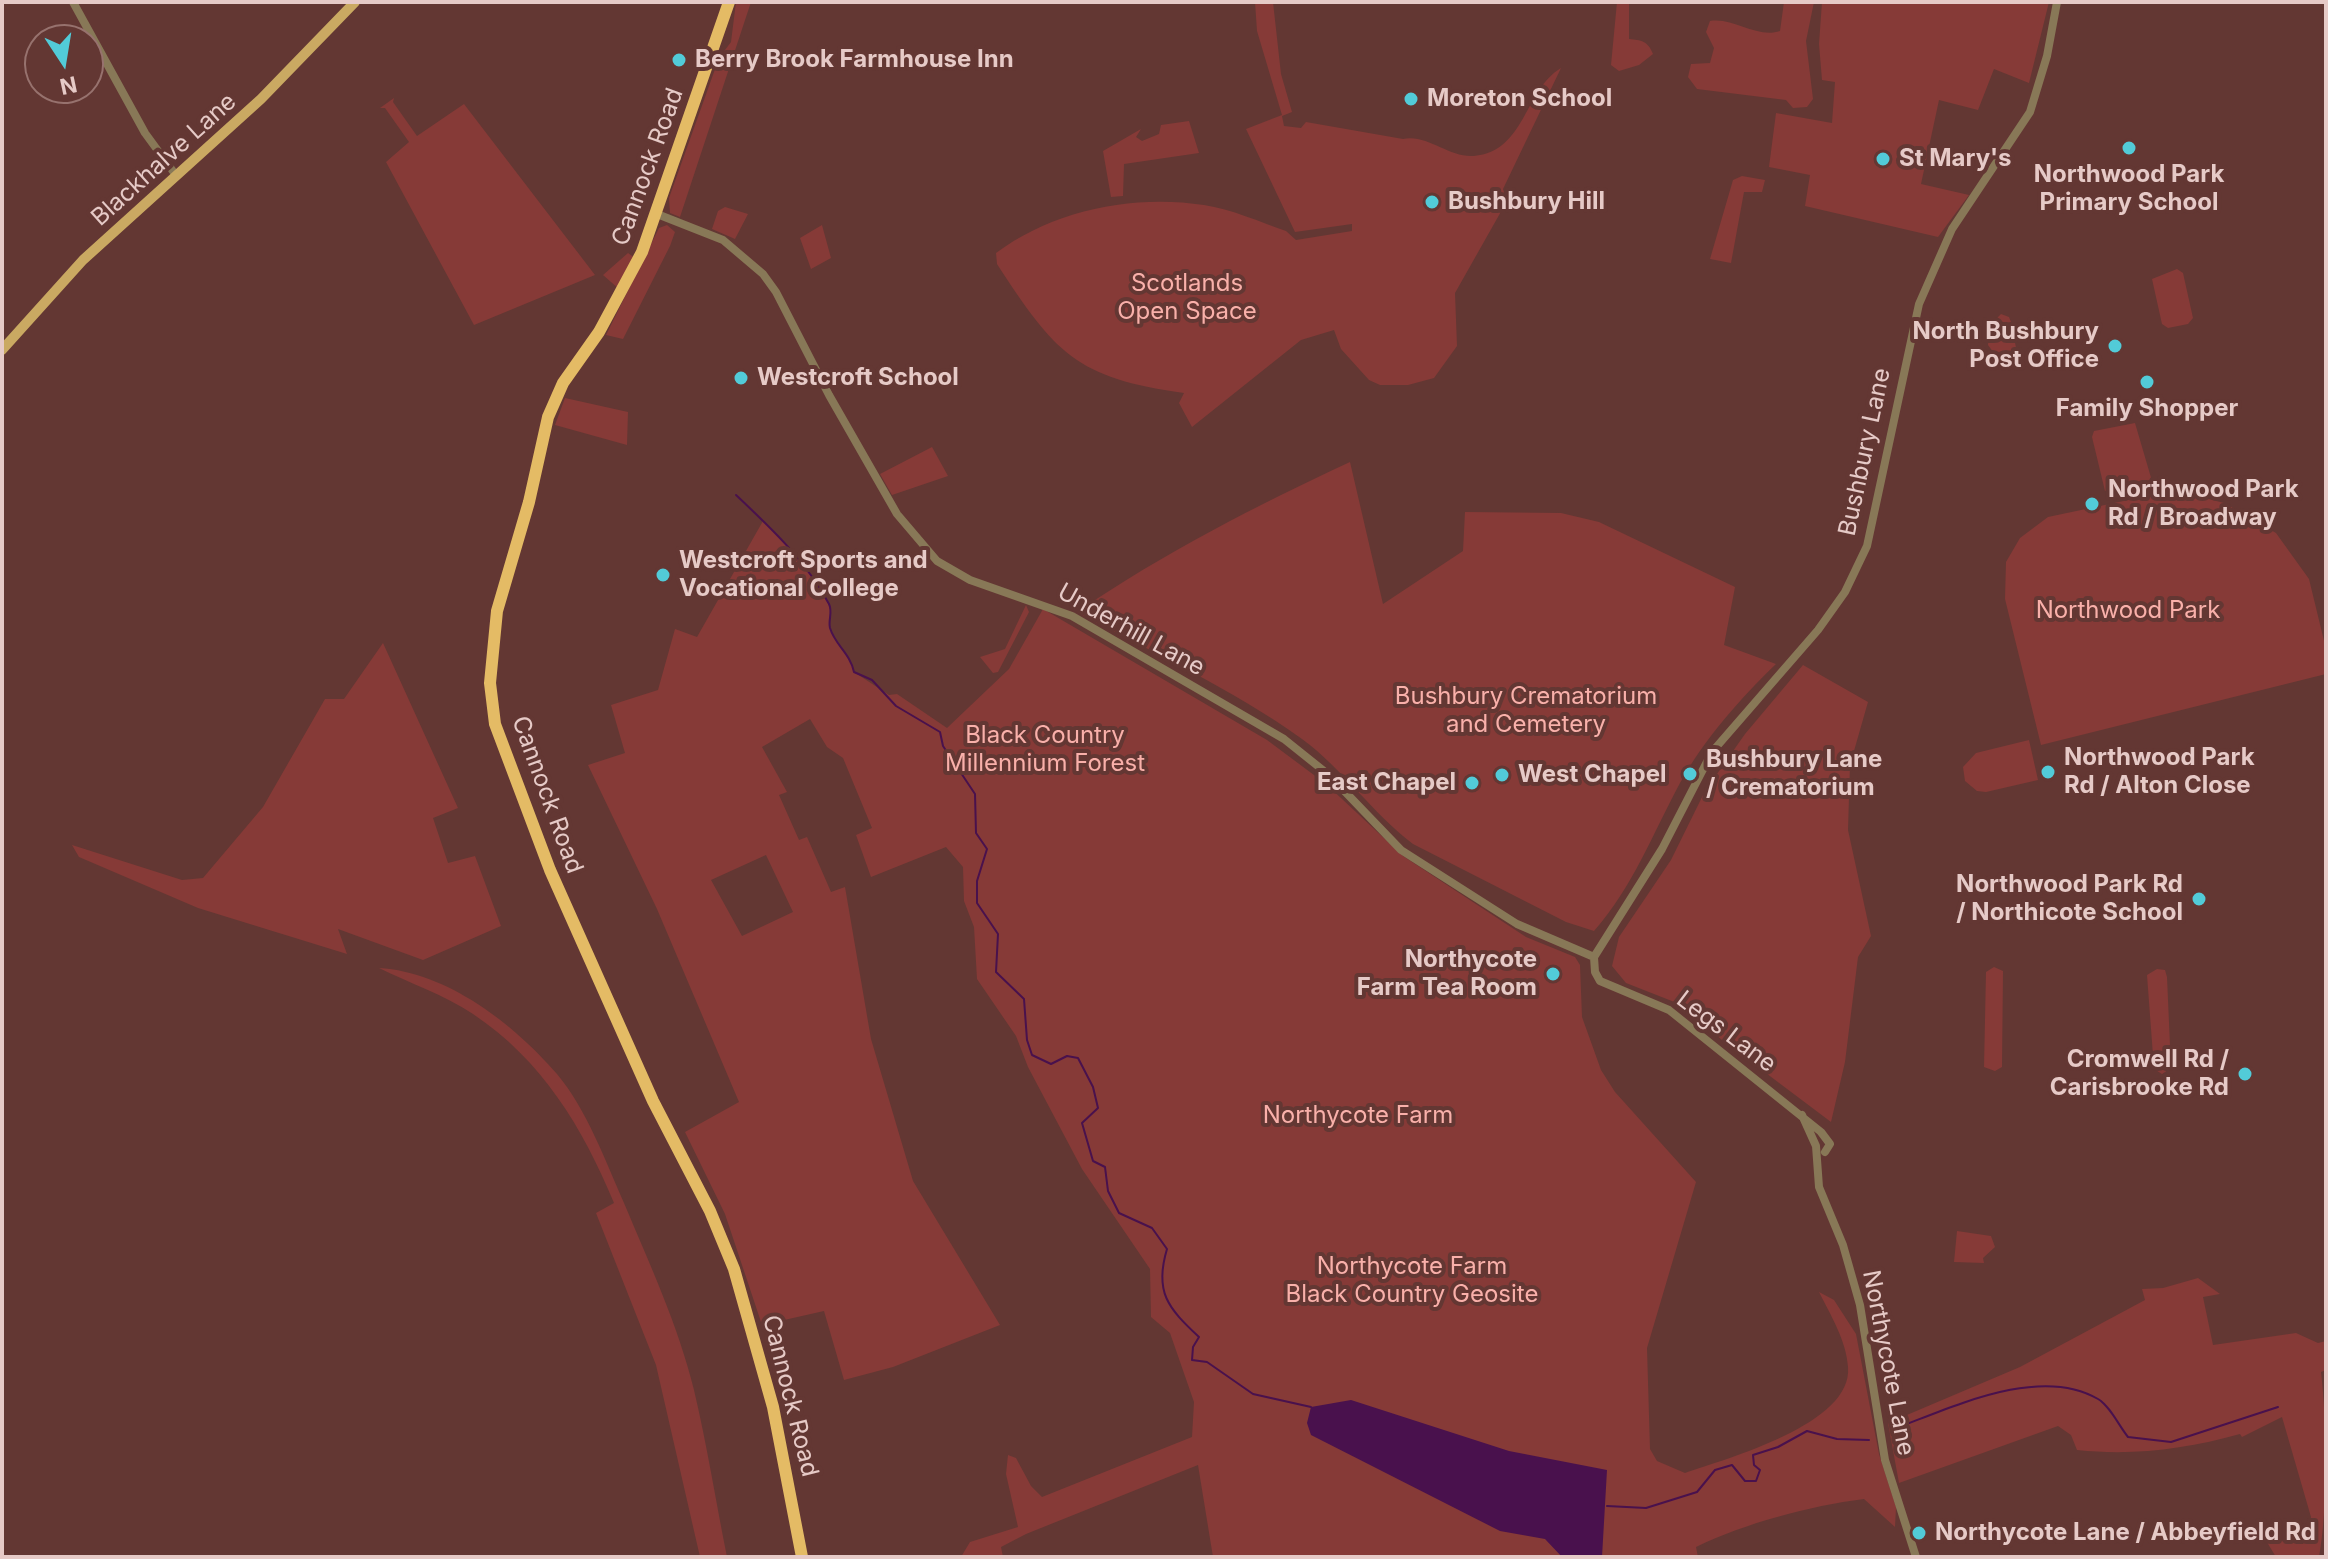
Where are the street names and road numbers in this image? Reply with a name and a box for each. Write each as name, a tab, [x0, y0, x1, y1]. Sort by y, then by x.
street label: Cannock Road	[606, 84, 690, 250]
street label: Blackhalve Lane	[86, 88, 242, 232]
street label: Bushbury Lane	[1833, 366, 1897, 538]
street label: Underhill Lane	[1052, 578, 1210, 682]
street label: Cannock Road	[505, 712, 589, 878]
street label: Legs Lane	[1671, 985, 1781, 1079]
street label: Northycote Lane	[1856, 1268, 1920, 1458]
street label: Cannock Road	[756, 1312, 824, 1480]

